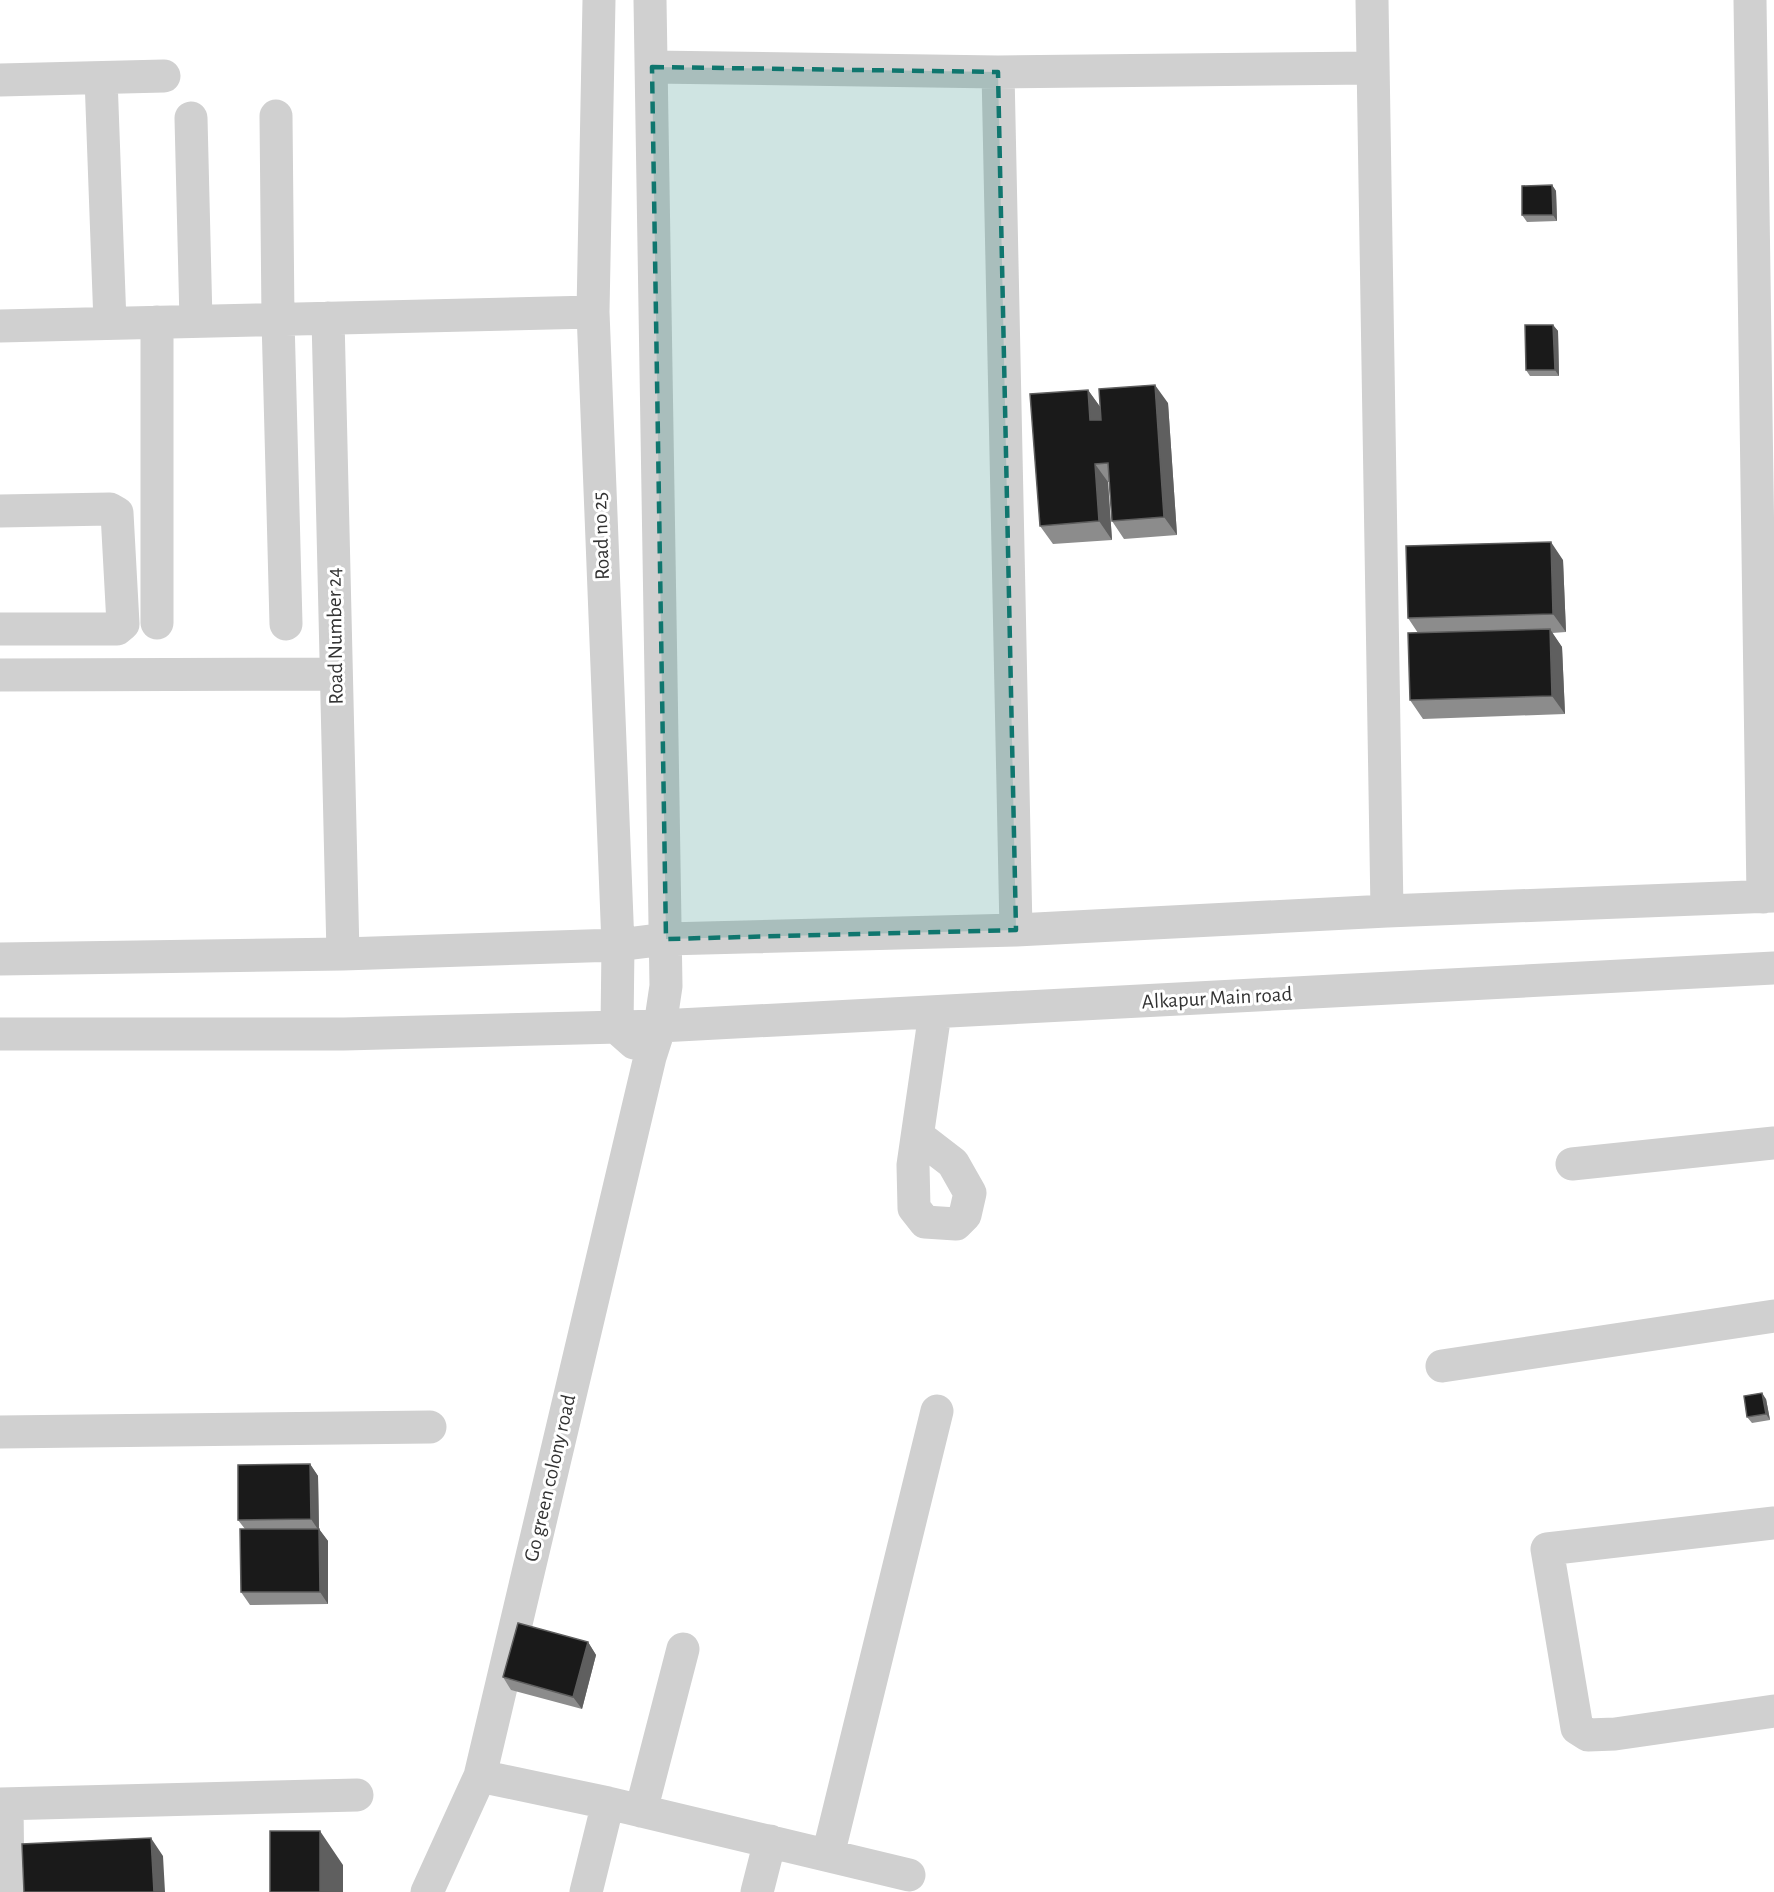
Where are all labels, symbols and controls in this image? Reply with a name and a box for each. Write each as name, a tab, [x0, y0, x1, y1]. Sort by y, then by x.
street label: Road no 25	[589, 492, 613, 580]
street label: Road Number 24	[323, 567, 347, 705]
street label: Alkapur Main road	[1141, 984, 1293, 1012]
street label: Go green colony road	[521, 1392, 579, 1564]

